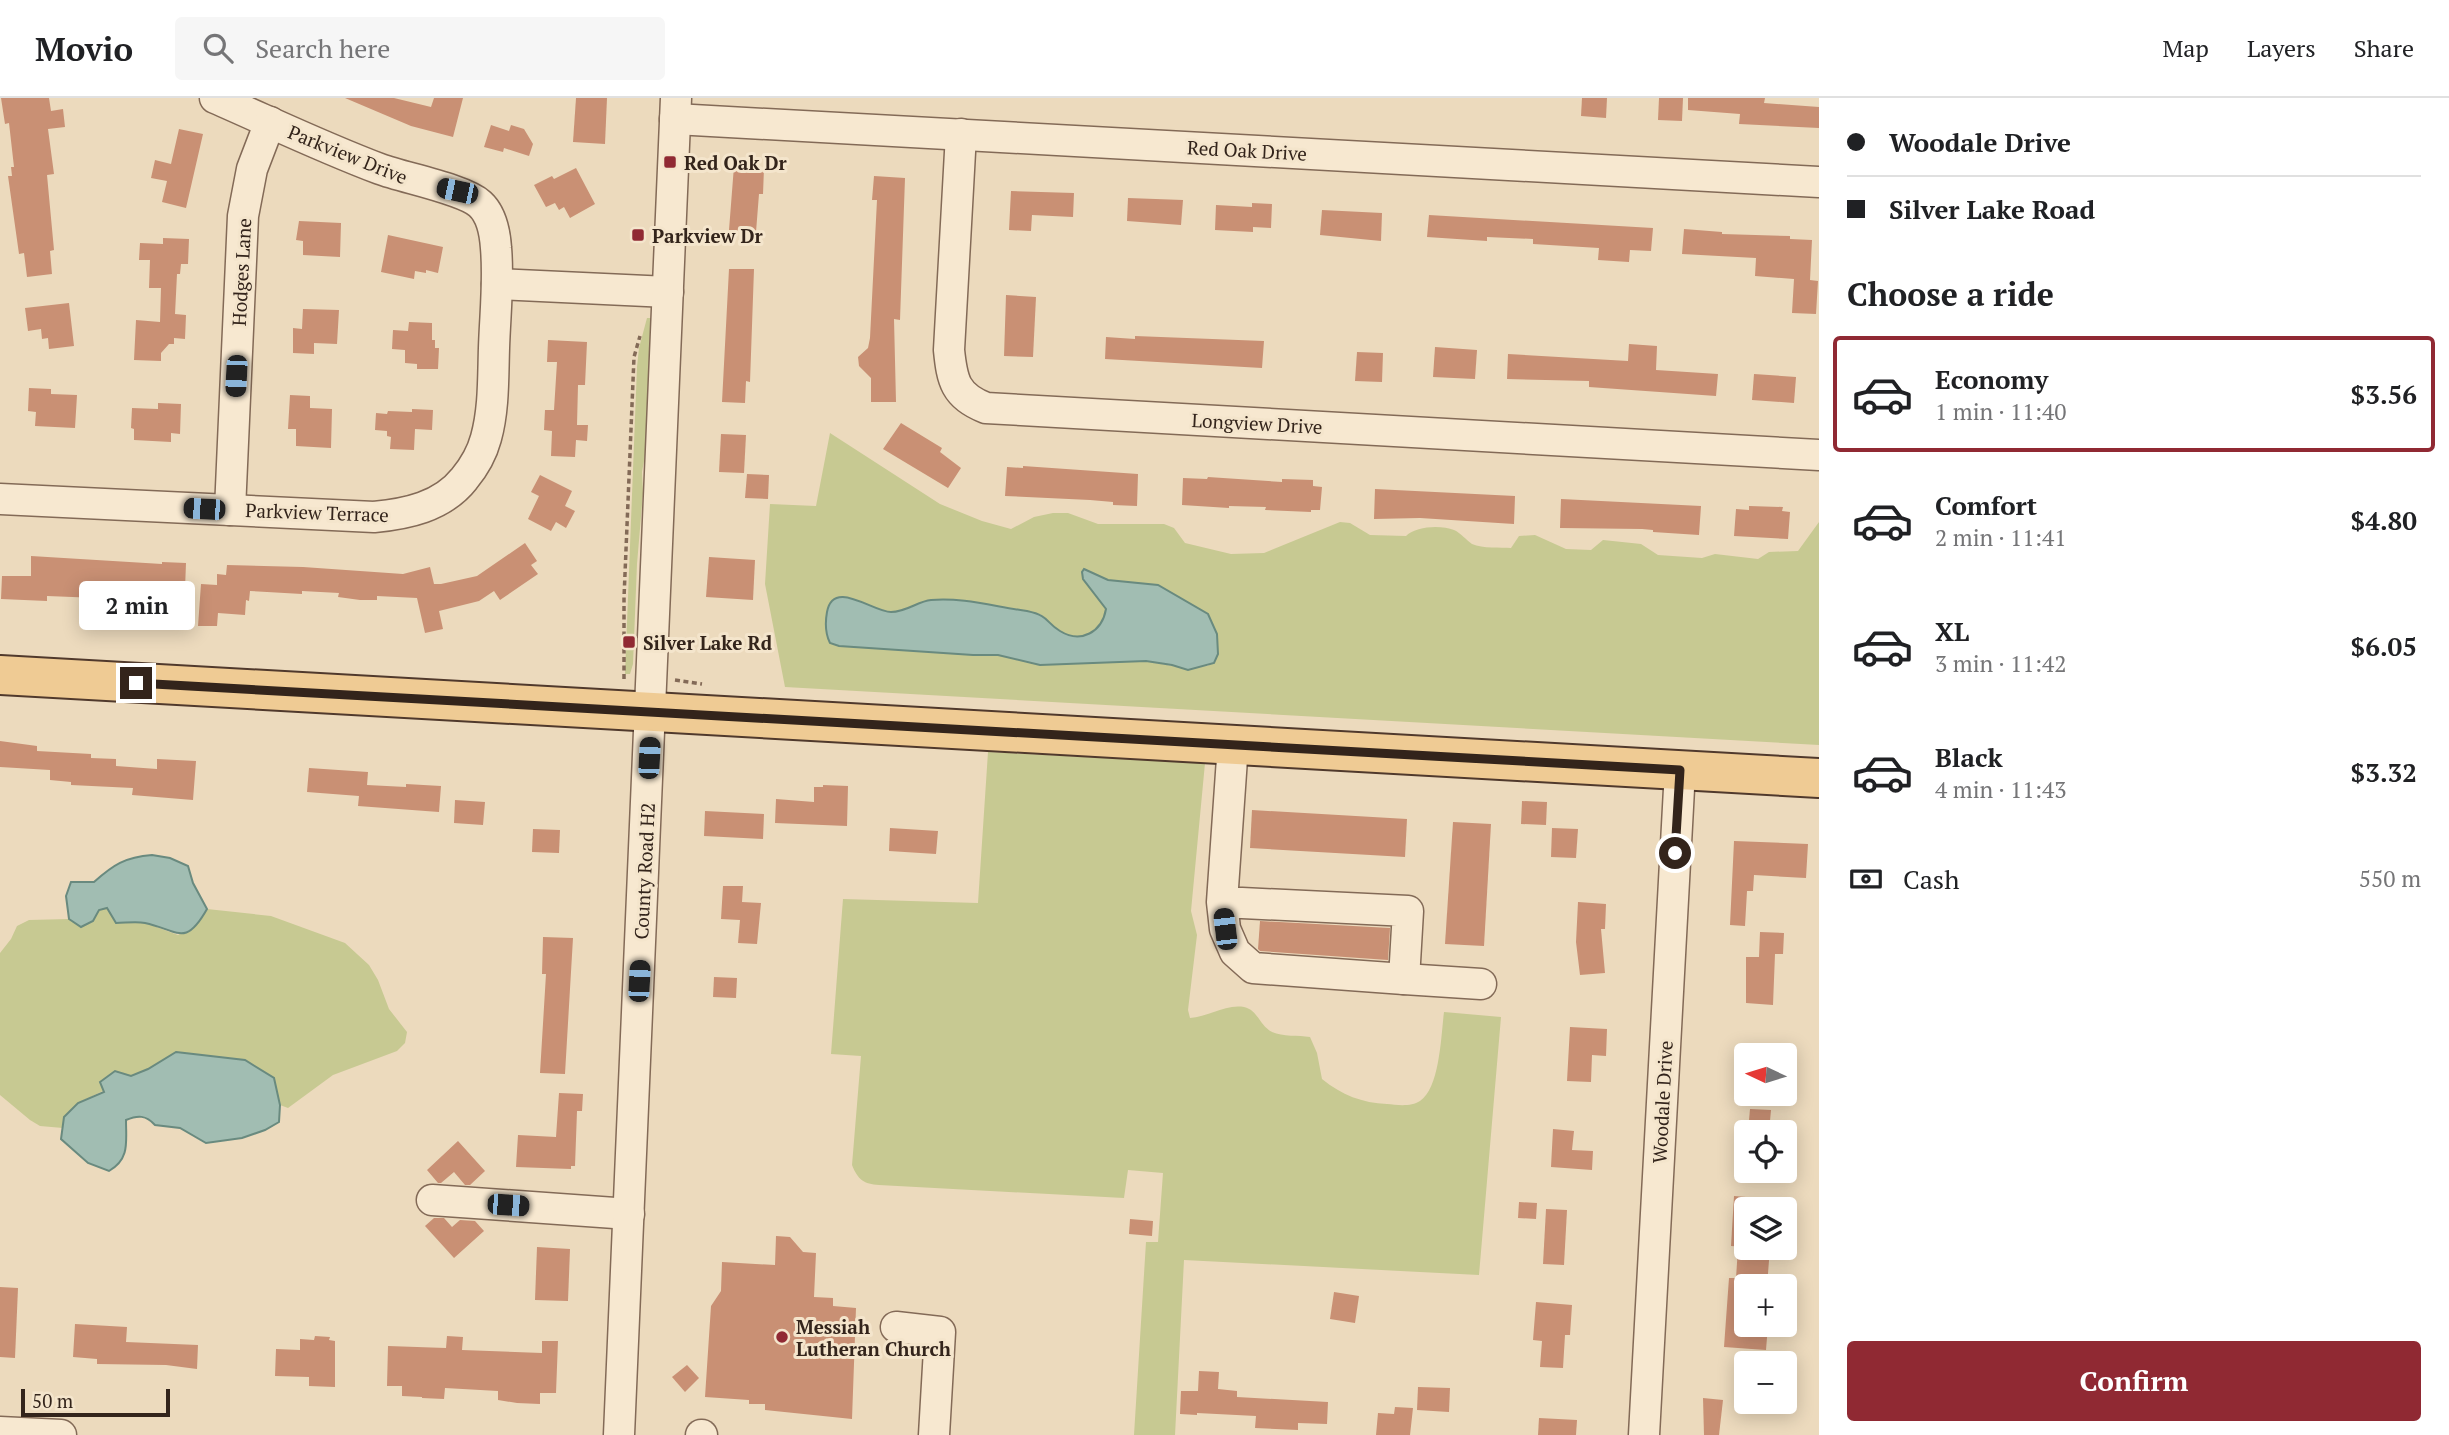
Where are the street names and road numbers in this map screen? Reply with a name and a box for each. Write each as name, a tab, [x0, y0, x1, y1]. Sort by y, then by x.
street label: Parkview Drive	[285, 119, 411, 189]
street label: Red Oak Drive	[1186, 134, 1308, 166]
street label: Hodges Lane	[226, 217, 256, 327]
street label: Longview Drive	[1191, 407, 1323, 439]
street label: Parkview Terrace	[245, 497, 389, 527]
street label: County Road H2	[628, 802, 660, 940]
street label: Woodale Drive	[1646, 1040, 1678, 1164]

